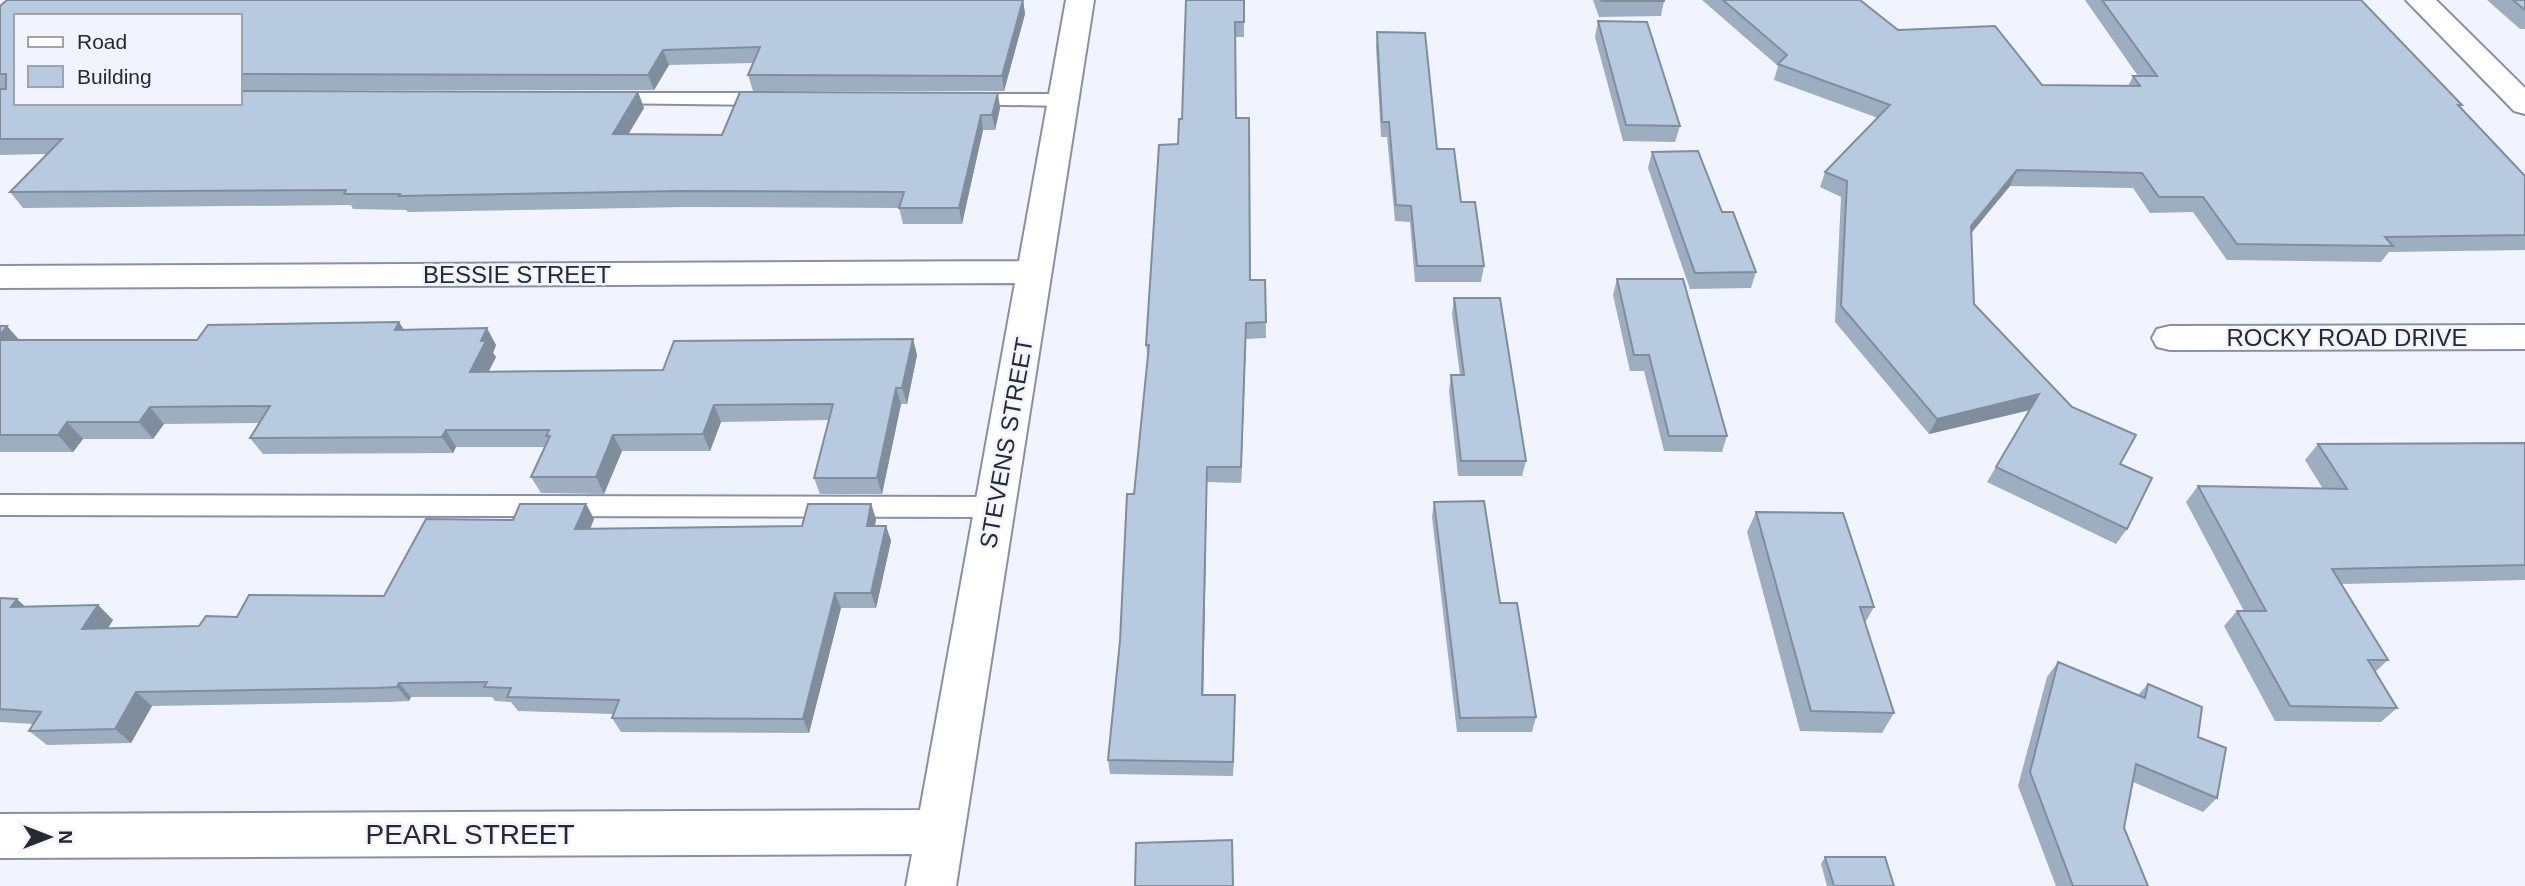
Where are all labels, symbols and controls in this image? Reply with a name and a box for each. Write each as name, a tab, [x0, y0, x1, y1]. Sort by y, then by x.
legend	[14, 14, 242, 105]
text: Road	[77, 30, 127, 53]
text: Building	[77, 65, 152, 88]
street label: BESSIE STREET	[423, 261, 611, 288]
street label: ROCKY ROAD DRIVE	[2227, 324, 2467, 351]
street label: STEVENS STREET	[974, 335, 1038, 550]
north arrow	[14, 802, 84, 872]
street label: PEARL STREET	[365, 819, 575, 850]
text: N	[55, 830, 76, 844]

